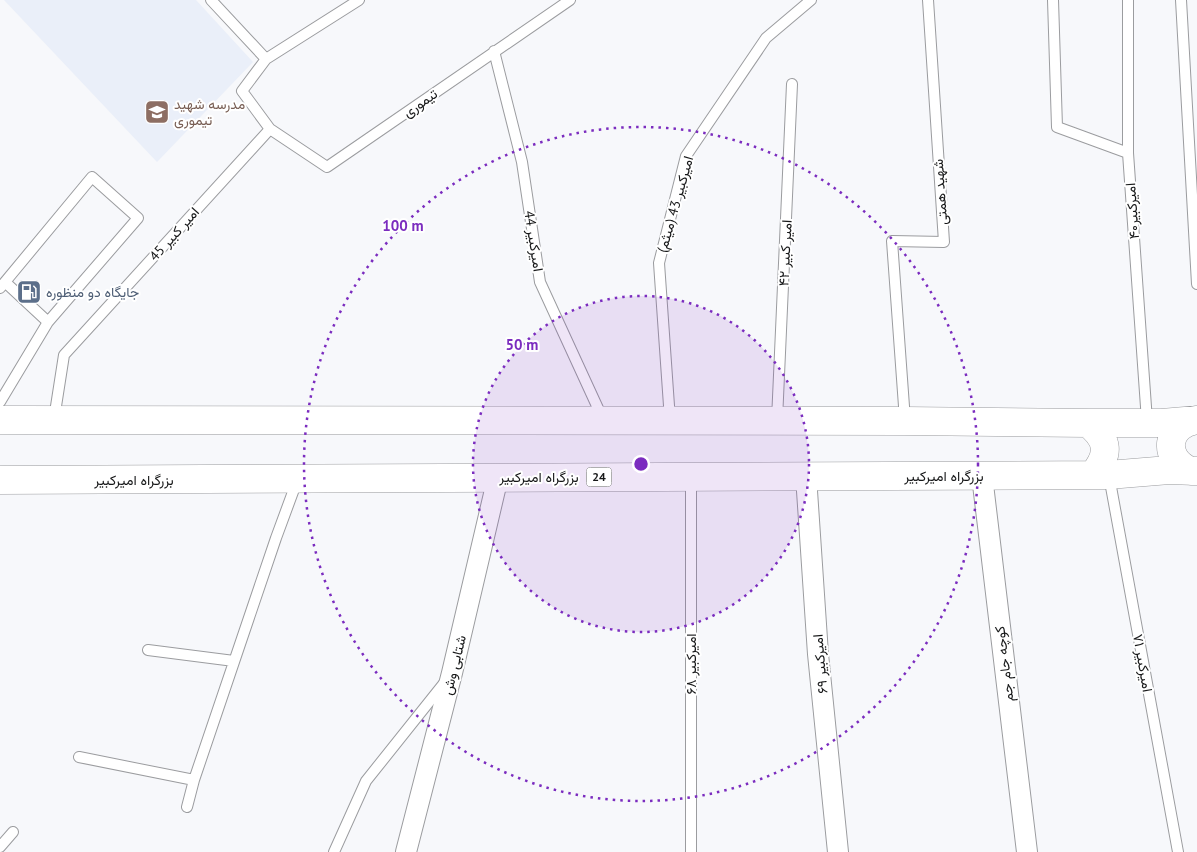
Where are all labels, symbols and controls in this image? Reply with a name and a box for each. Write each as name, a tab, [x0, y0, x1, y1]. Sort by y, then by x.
street label: تیموری	[399, 85, 441, 121]
place label: مدرسه شهید تیموری	[174, 95, 245, 129]
school or university icon: مدرسه شهید تیموری	[144, 99, 170, 125]
street label: امیرکبیر 43 (میثم)	[653, 154, 697, 254]
street label: شهید همتی	[929, 158, 951, 226]
street label: امیرکبیر۴۰	[1121, 182, 1143, 240]
street label: امیر کبیر 45	[145, 203, 203, 265]
street label: امیرکبیر 44	[520, 209, 548, 273]
text: 100 m	[382, 216, 424, 235]
street label: امیر کبیر ۴۲	[774, 219, 796, 287]
fuel station icon: جایگاه دو منظوره	[16, 279, 42, 305]
place label: جایگاه دو منظوره	[46, 283, 139, 301]
text: 50 m	[506, 335, 538, 354]
centre of rings	[632, 455, 650, 473]
street label: بزرگراه امیرکبیر	[903, 467, 984, 485]
street label: بزرگراه امیرکبیر	[498, 468, 579, 486]
road number: 24	[586, 468, 612, 487]
street label: بزرگراه امیرکبیر	[93, 471, 174, 489]
street label: کوچه جام جم	[990, 625, 1019, 703]
street label: شتابی وش	[438, 633, 470, 697]
street label: امیرکبیر ۶۸	[682, 633, 700, 695]
street label: امیرکبیر ۶۹	[808, 633, 832, 695]
street label: امیرکبیر ۷۱	[1129, 633, 1157, 693]

